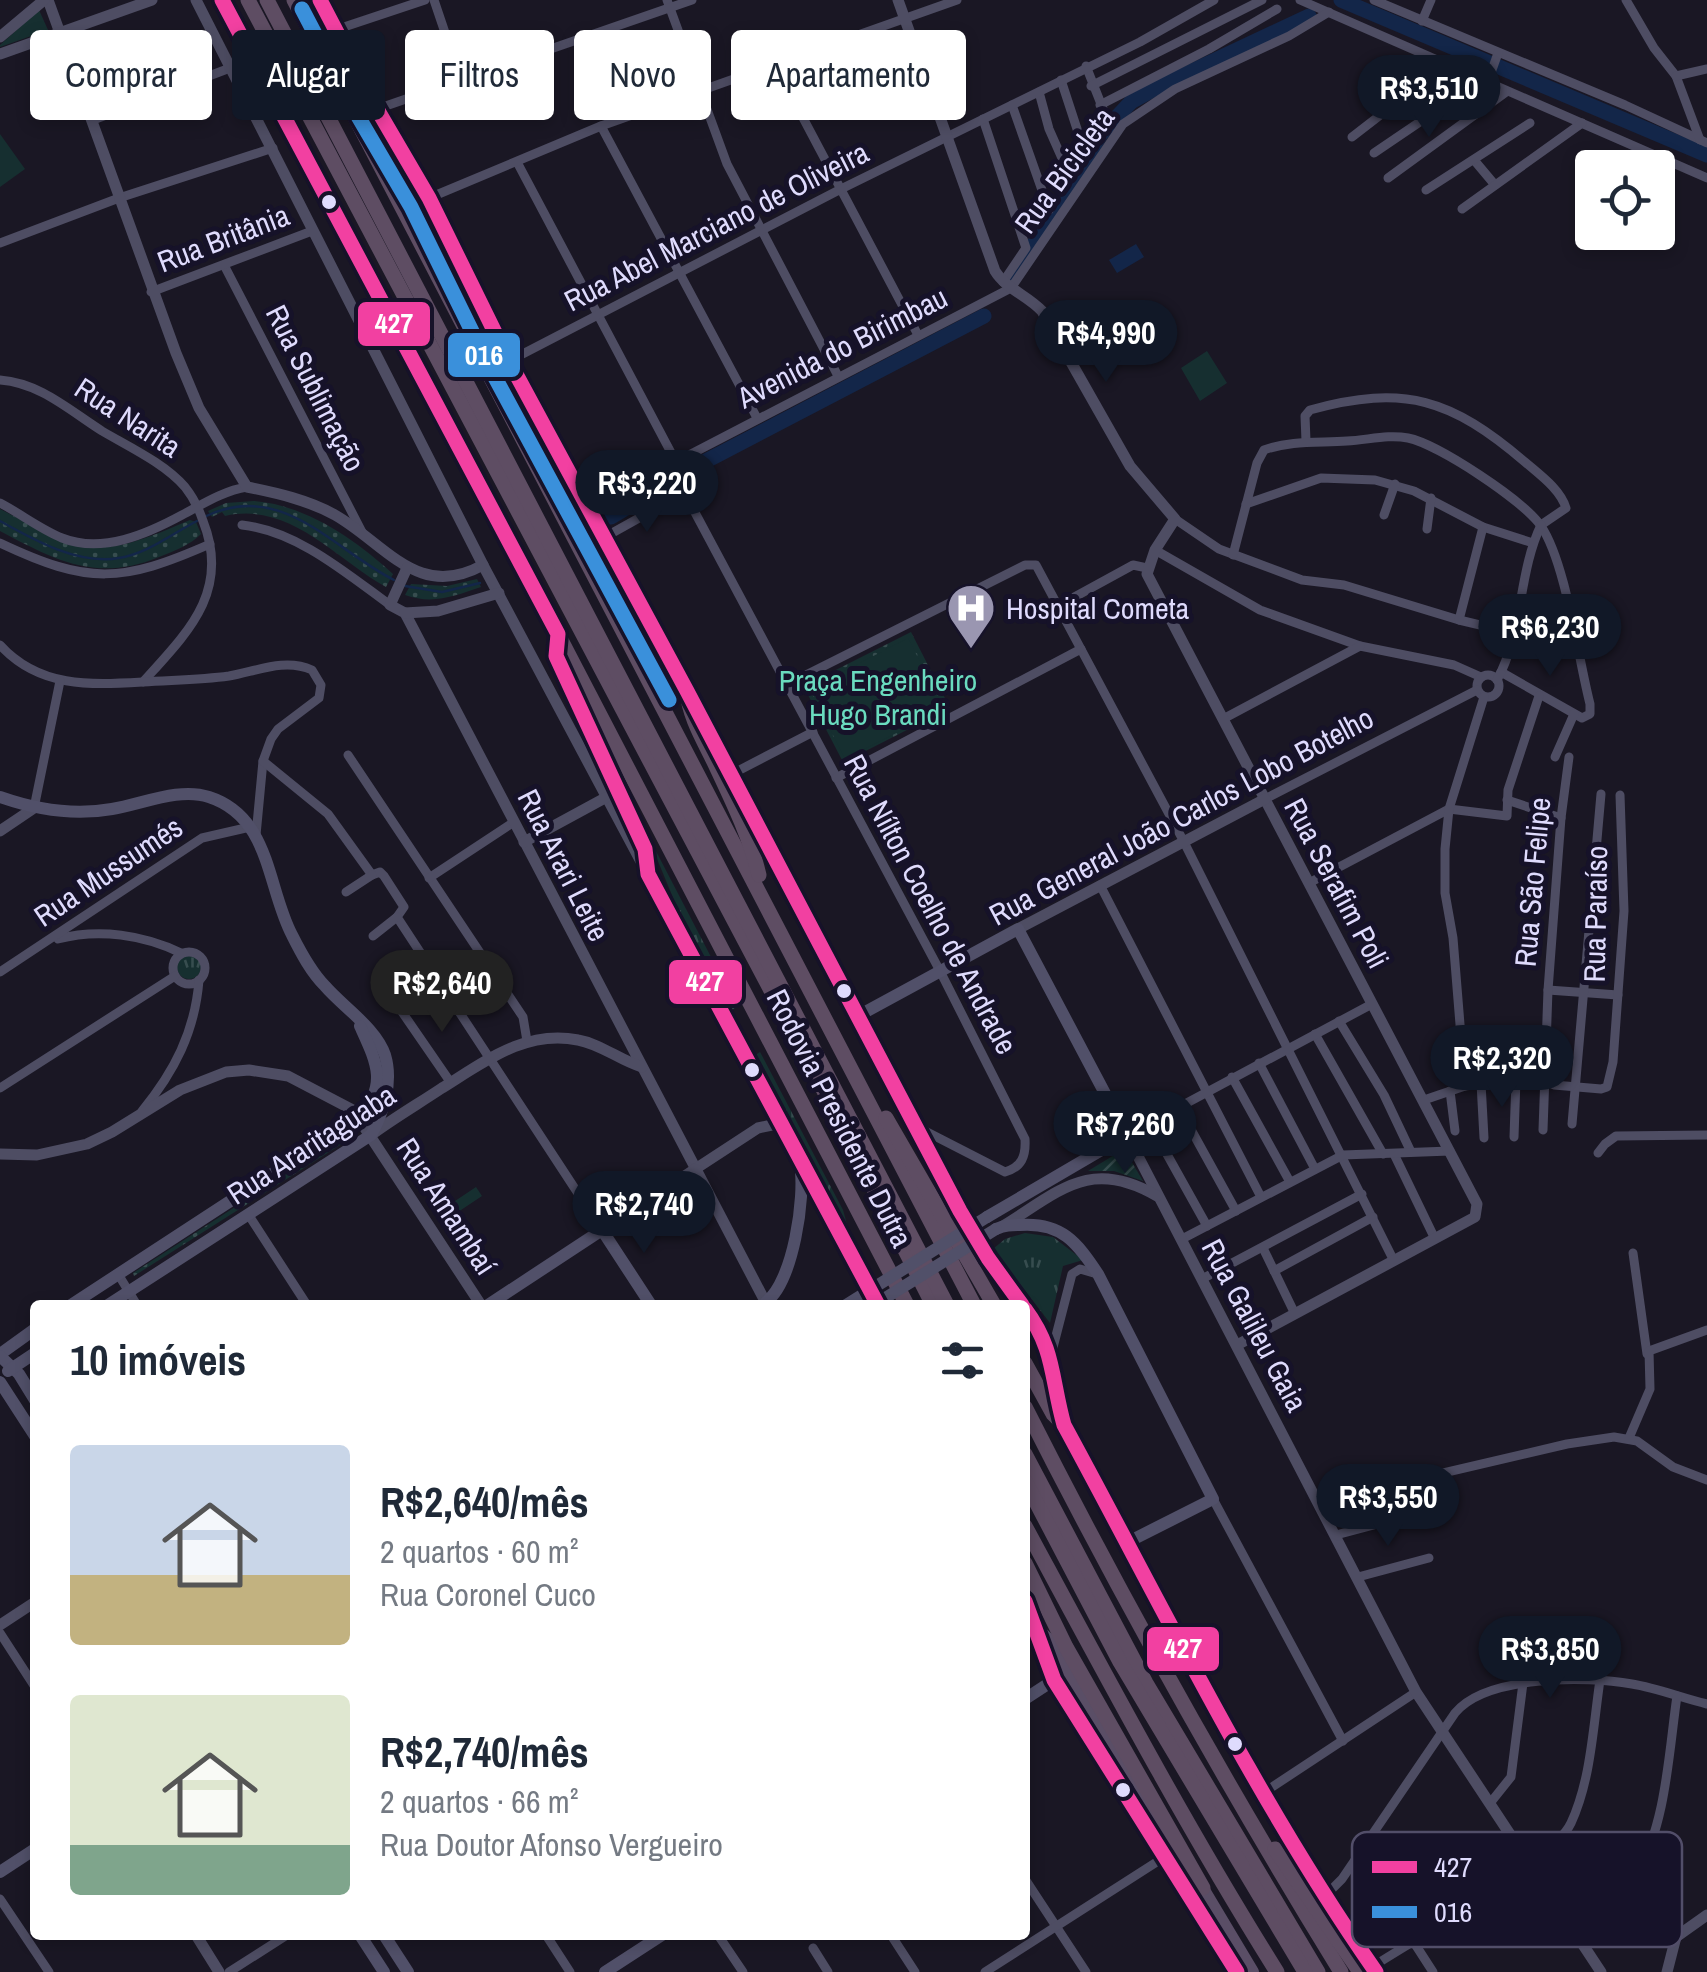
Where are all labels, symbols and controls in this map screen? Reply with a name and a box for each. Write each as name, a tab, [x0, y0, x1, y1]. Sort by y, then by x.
chip: Comprar	[30, 30, 212, 120]
chip: Alugar	[232, 30, 385, 120]
chip: Filtros	[405, 30, 554, 120]
chip: Novo	[574, 30, 711, 120]
chip: Apartamento	[731, 30, 966, 120]
pin: R$3,510	[1337, 55, 1521, 140]
text: R$3,510	[1379, 66, 1479, 109]
street label: Rua Bicicleta	[1005, 99, 1123, 241]
street label: Rua Abel Marciano de Oliveira	[557, 132, 875, 320]
map controls	[1575, 150, 1675, 250]
button: locate	[1575, 150, 1675, 250]
unlabelled marker	[319, 192, 339, 212]
street label: Rua Britânia	[151, 194, 295, 281]
street label: Avenida do Birimbau	[729, 277, 954, 418]
street label: Rua Sublimação	[257, 298, 375, 478]
line badge: 427	[356, 300, 432, 348]
pin: R$4,990	[1014, 300, 1198, 385]
text: 427	[375, 304, 413, 342]
text: R$4,990	[1056, 311, 1156, 354]
line badge: 016	[446, 331, 522, 379]
text: 016	[465, 336, 503, 374]
street label: Rua Narita	[67, 368, 189, 466]
pin: R$3,220	[555, 450, 739, 535]
text: R$3,220	[597, 461, 697, 504]
hospital icon: Hospital Cometa	[945, 582, 997, 650]
place label: Hospital Cometa	[1006, 588, 1190, 628]
pin: R$6,230	[1458, 594, 1642, 679]
text: R$6,230	[1500, 605, 1600, 648]
park label: Praça Engenheiro Hugo Brandi	[779, 660, 977, 734]
street label: Rua General João Carlos Lobo Botelho	[982, 698, 1380, 934]
street label: Rua Nílton Coelho de Andrade	[835, 747, 1027, 1061]
street label: Rua Arari Leite	[509, 782, 619, 948]
street label: Rua Serafim Poli	[1275, 791, 1399, 975]
street label: Rua São Felipe	[1505, 796, 1559, 968]
street label: Rua Mussumés	[26, 807, 190, 935]
street label: Rua Paraíso	[1574, 845, 1616, 983]
pin: R$2,640	[350, 950, 534, 1035]
line badge: 427	[667, 958, 744, 1006]
text: R$2,640	[392, 961, 492, 1004]
text: 427	[686, 962, 724, 1000]
unlabelled marker	[834, 981, 854, 1001]
street label: Rodovia Presidente Dutra	[758, 982, 923, 1254]
pin: R$2,320	[1410, 1025, 1594, 1110]
text: R$2,320	[1452, 1036, 1552, 1079]
unlabelled marker	[742, 1060, 762, 1080]
street label: Rua Araritaguaba	[219, 1075, 403, 1213]
pin: R$7,260	[1033, 1091, 1217, 1176]
text: R$7,260	[1075, 1102, 1175, 1145]
street label: Rua Amambaí	[388, 1130, 506, 1282]
pin: R$2,740	[552, 1171, 736, 1256]
text: R$2,740	[594, 1182, 694, 1225]
street label: Rua Galileu Gaia	[1193, 1232, 1317, 1419]
text: 10 imóveis	[70, 1332, 246, 1388]
icon: filters	[935, 1333, 990, 1388]
pin: R$3,550	[1296, 1464, 1480, 1549]
text: R$2,640/mês	[380, 1474, 589, 1530]
text: R$3,550	[1338, 1475, 1438, 1518]
icon: home	[150, 1485, 270, 1605]
text: 2 quartos · 60 m²	[380, 1530, 578, 1573]
text: Rua Coronel Cuco	[380, 1573, 596, 1616]
pin: R$3,850	[1458, 1616, 1642, 1701]
line badge: 427	[1145, 1625, 1221, 1673]
text: R$3,850	[1500, 1627, 1600, 1670]
text: 427	[1164, 1629, 1202, 1667]
text: R$2,740/mês	[380, 1724, 589, 1780]
unlabelled marker	[1225, 1734, 1245, 1754]
icon: home	[150, 1735, 270, 1855]
text: 2 quartos · 66 m²	[380, 1780, 578, 1823]
unlabelled marker	[1113, 1780, 1133, 1800]
text: Rua Doutor Afonso Vergueiro	[380, 1823, 723, 1866]
legend	[1352, 1832, 1682, 1947]
text: 427	[1434, 1848, 1472, 1886]
text: 016	[1434, 1893, 1472, 1931]

